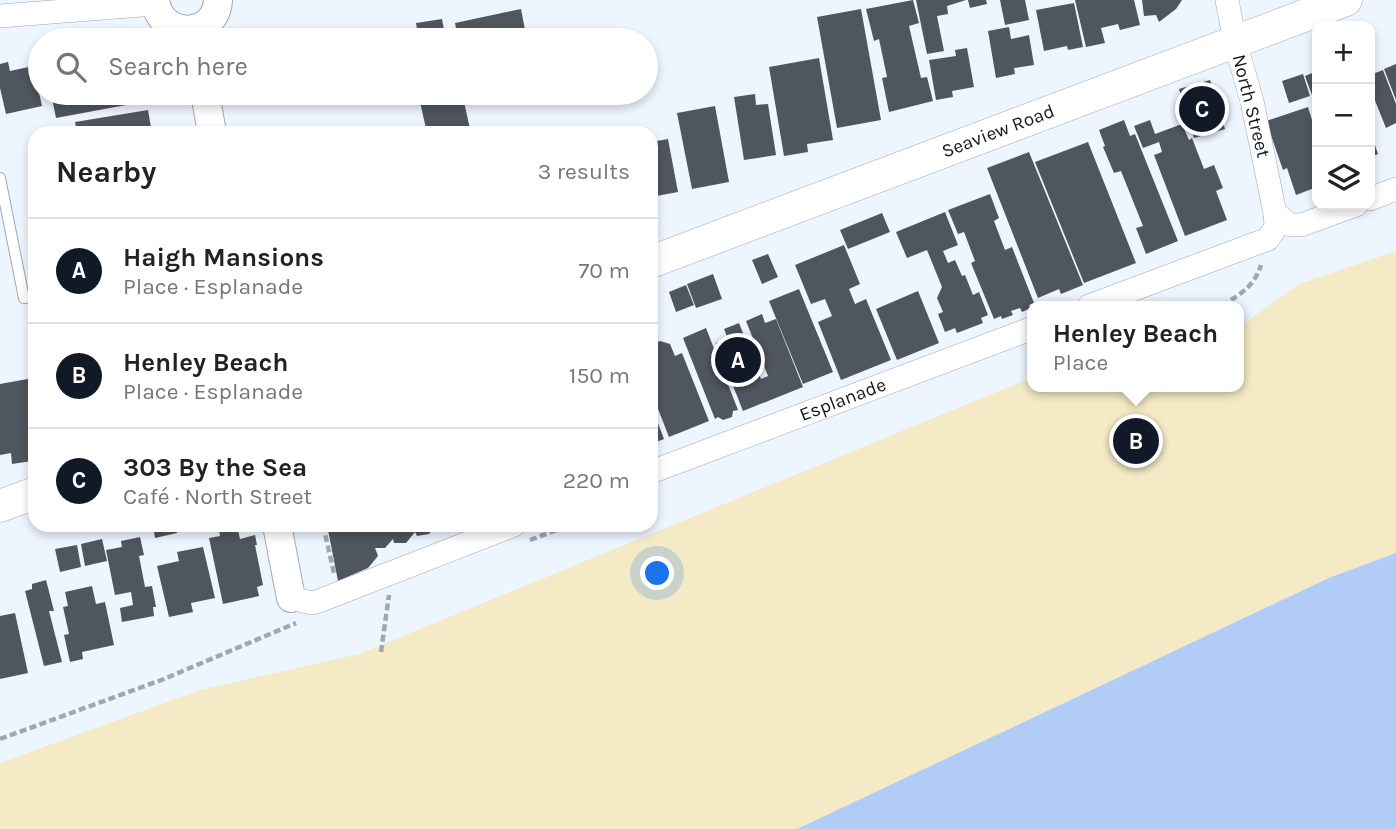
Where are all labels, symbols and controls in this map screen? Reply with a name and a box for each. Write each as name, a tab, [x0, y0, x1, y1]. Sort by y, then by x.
map controls	[1312, 21, 1375, 210]
button: +	[1312, 21, 1375, 84]
search box	[28, 28, 658, 105]
icon: search	[52, 48, 90, 86]
text: Search here	[108, 51, 248, 82]
street label: North Street	[1228, 52, 1274, 160]
pin: C	[1179, 83, 1225, 135]
button: −	[1312, 84, 1375, 147]
street label: Seaview Road	[939, 100, 1058, 162]
button: layers	[1312, 147, 1375, 210]
text: Nearby	[56, 154, 156, 190]
text: 3 results	[538, 158, 630, 185]
text: Haigh Mansions	[123, 242, 324, 273]
text: A	[72, 257, 86, 284]
text: 70 m	[579, 257, 630, 284]
text: Place · Esplanade	[123, 273, 303, 300]
popup	[1027, 301, 1244, 392]
text: Henley Beach	[1053, 318, 1218, 349]
pin: A	[715, 334, 761, 386]
text: Henley Beach	[123, 347, 289, 378]
text: Place	[1053, 349, 1108, 376]
text: B	[72, 362, 86, 389]
text: 150 m	[569, 362, 630, 389]
street label: Esplanade	[797, 373, 889, 426]
text: Place · Esplanade	[123, 378, 303, 405]
pin: B	[1113, 415, 1159, 467]
text: 303 By the Sea	[123, 452, 307, 483]
text: C	[72, 467, 86, 494]
text: 220 m	[563, 467, 630, 494]
text: Café · North Street	[123, 483, 312, 510]
your location	[640, 556, 674, 590]

